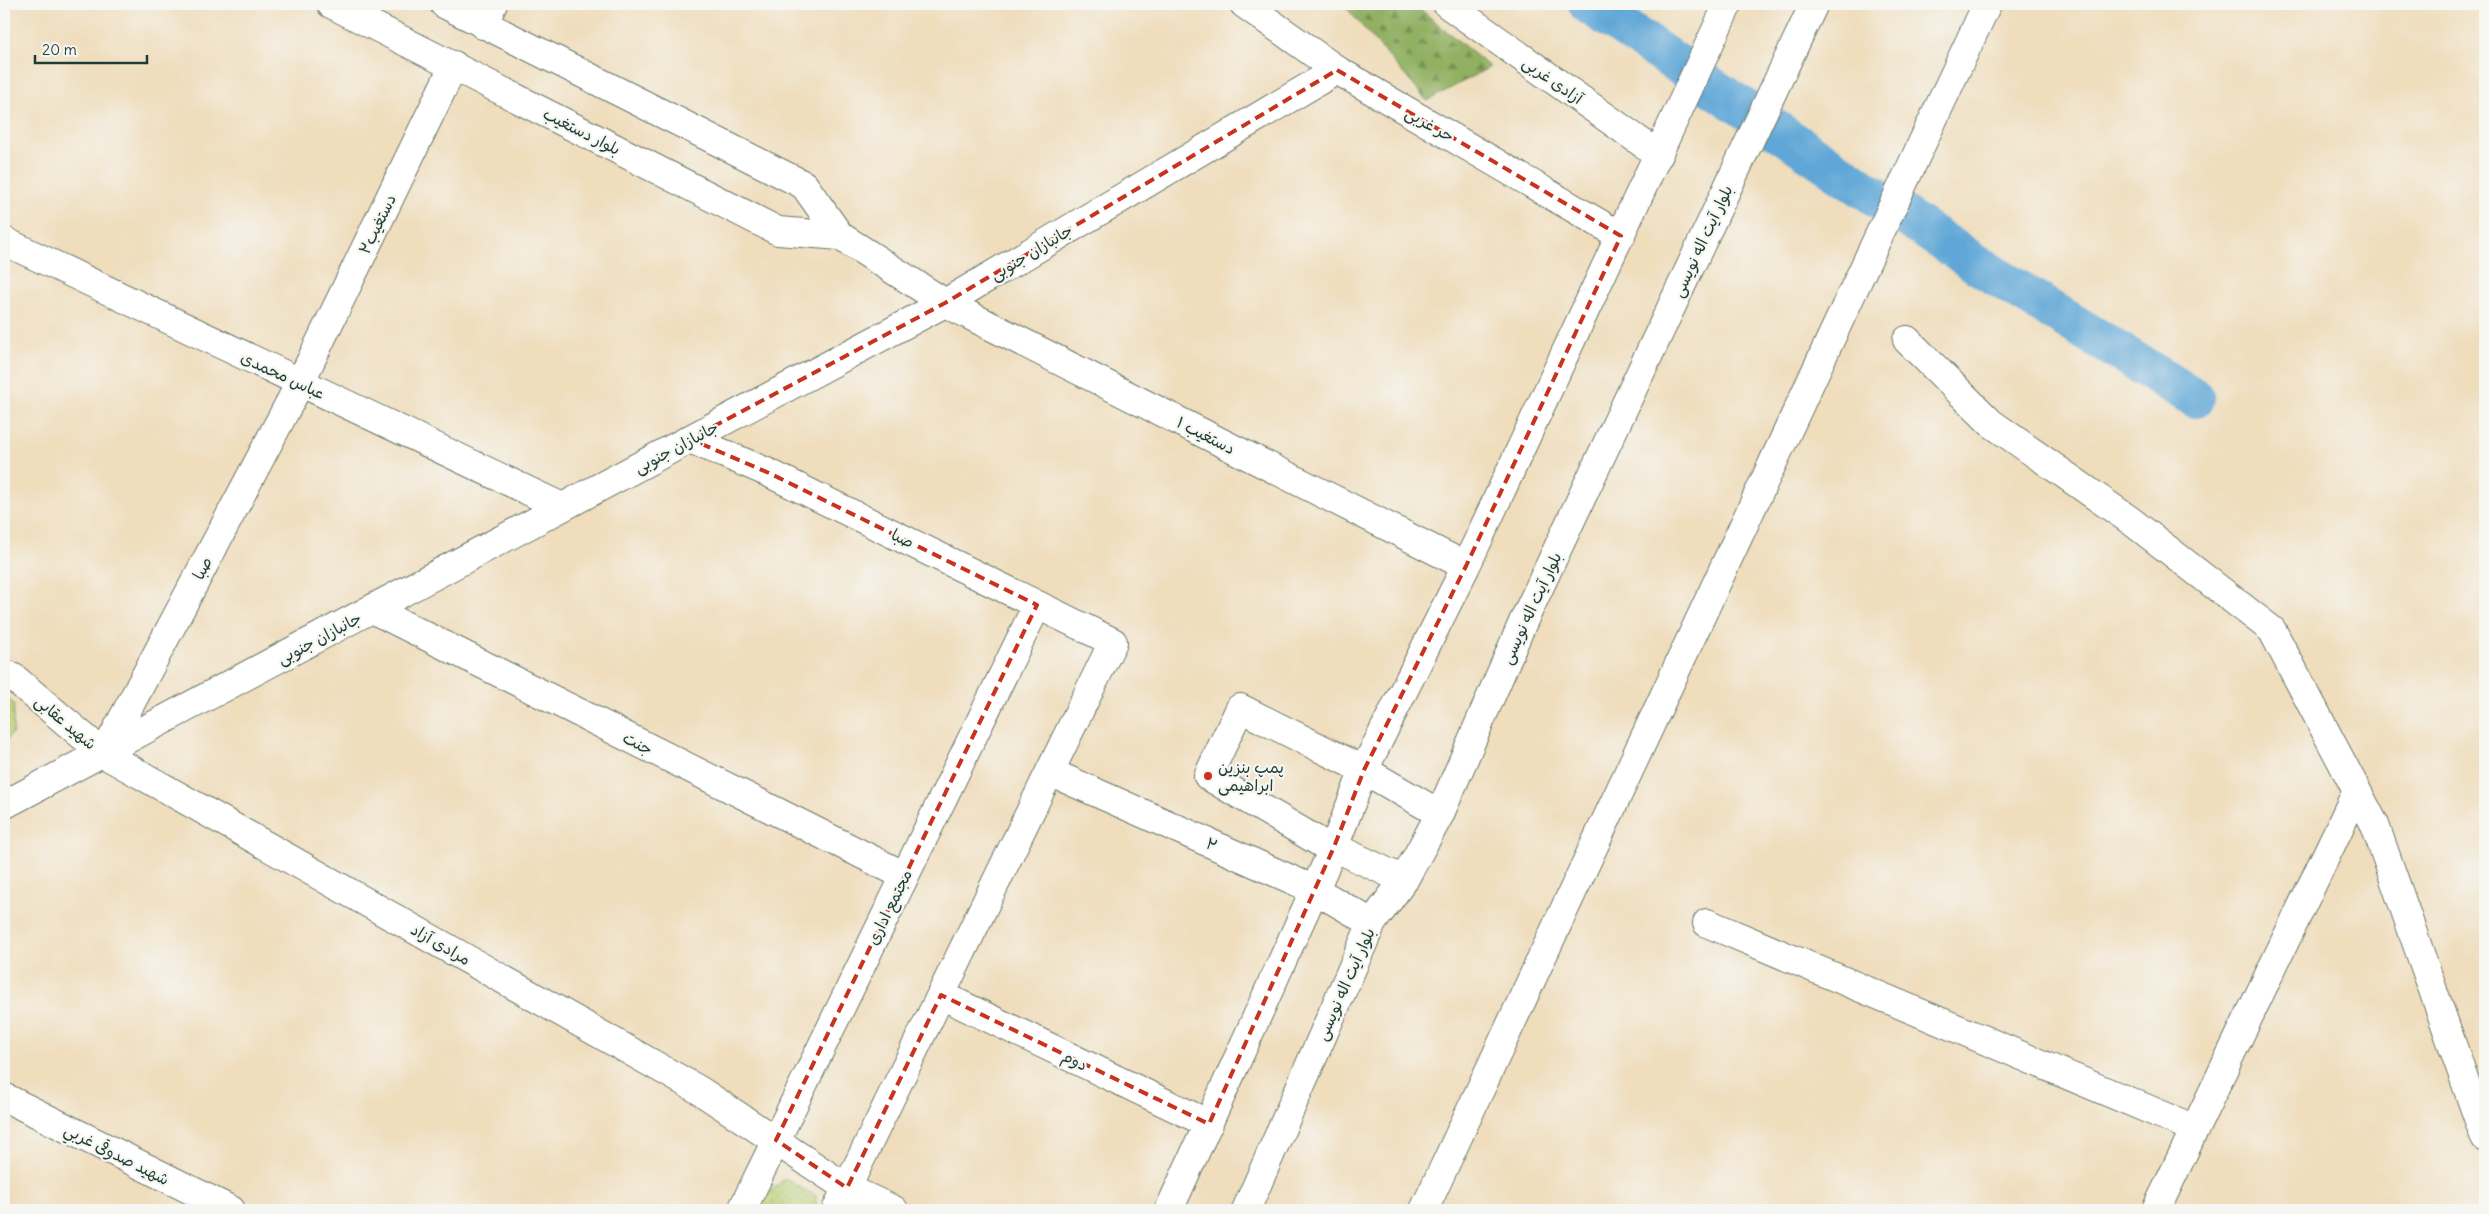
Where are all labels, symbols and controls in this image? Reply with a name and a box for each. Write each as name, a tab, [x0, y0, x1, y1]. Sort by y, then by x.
scale bar	[35, 32, 148, 64]
text: 20 m	[42, 40, 77, 59]
street label: آزادی غربی	[1518, 52, 1588, 109]
street label: حر غربی	[1402, 102, 1458, 147]
street label: بلوار دستغیب	[540, 103, 624, 160]
street label: بلوار آیت اله نویسی	[1667, 182, 1738, 301]
street label: دستغیب۲	[354, 191, 400, 257]
street label: جانبازان جنوبی	[986, 220, 1076, 285]
street label: عباس محمدی	[238, 347, 328, 403]
street label: دستغیب ۱	[1173, 412, 1239, 458]
street label: جانبازان جنوبی	[630, 416, 722, 478]
street label: صبا	[888, 524, 918, 552]
street label: بلوار آیت اله نویسی	[1496, 549, 1567, 668]
street label: صبا	[188, 553, 216, 583]
street label: جانبازان جنوبی	[273, 607, 365, 669]
street label: شهید عقابی	[31, 691, 101, 754]
street label: جنت	[620, 727, 656, 759]
place label: پمپ بنزین ابراهیمی	[1218, 757, 1284, 796]
marker: پمپ بنزین ابراهیمی	[1202, 770, 1214, 782]
street label: ۲	[1203, 833, 1221, 855]
street label: مجتمع اداری	[862, 866, 918, 949]
street label: مرادی آزاد	[407, 919, 475, 969]
street label: بلوار آیت اله نویسی	[1311, 925, 1380, 1044]
street label: دوم	[1058, 1045, 1091, 1077]
street label: شهید صدوقی غربي	[59, 1119, 173, 1194]

